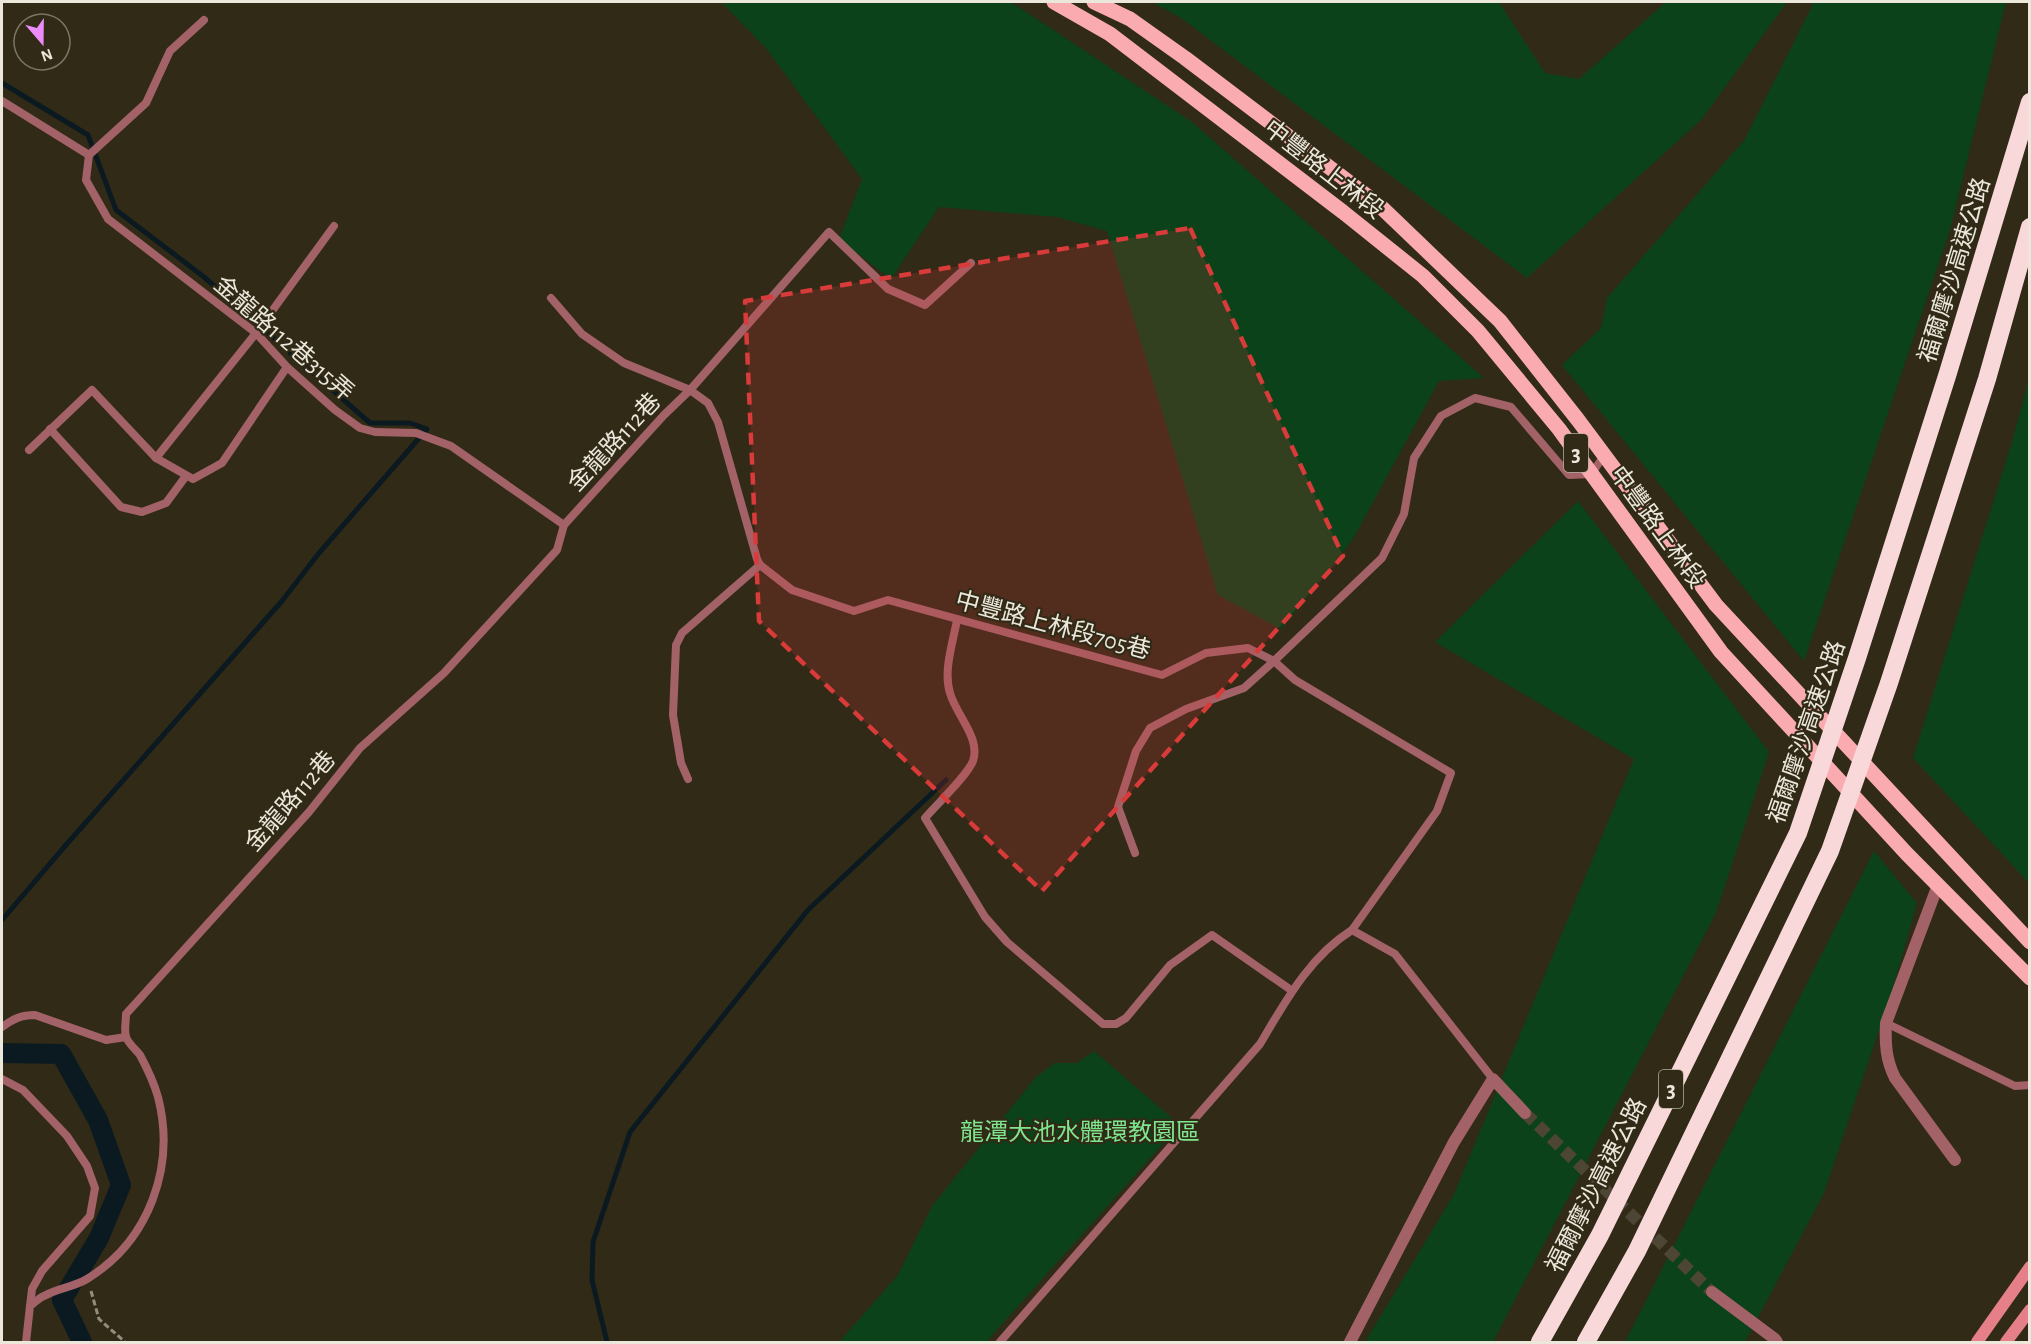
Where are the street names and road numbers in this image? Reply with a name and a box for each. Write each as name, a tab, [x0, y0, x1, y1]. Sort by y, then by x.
street label: 中豐路上林段	[1259, 114, 1389, 224]
street label: 福爾摩沙高速公路	[1914, 174, 1994, 366]
street label: 金龍路112巷315弄	[209, 271, 359, 405]
street label: 金龍路112巷	[562, 388, 666, 496]
road number: 3	[1564, 434, 1588, 472]
street label: 中豐路上林段	[1605, 461, 1711, 593]
street label: 中豐路上林段705巷	[953, 586, 1153, 664]
street label: 福爾摩沙高速公路	[1762, 637, 1850, 827]
street label: 金龍路112巷	[240, 746, 340, 856]
road number: 3	[1659, 1070, 1683, 1108]
street label: 福爾摩沙高速公路	[1541, 1094, 1651, 1276]

